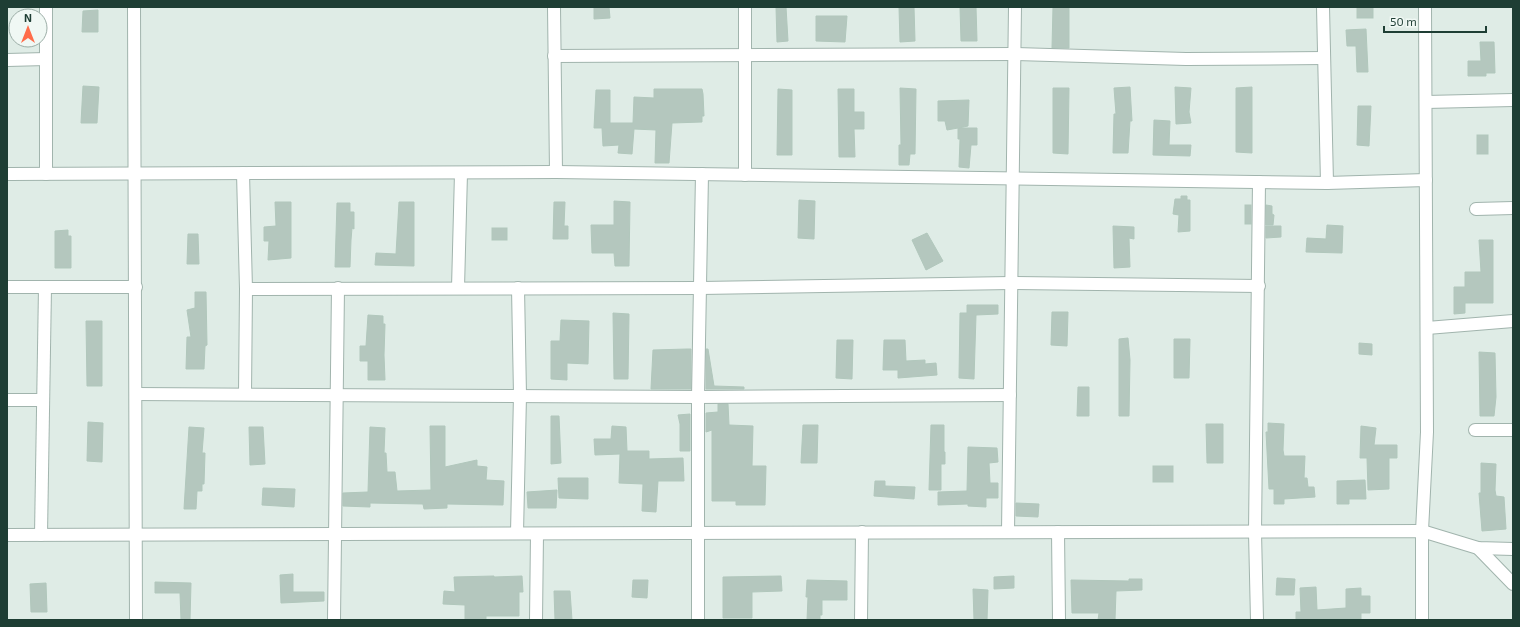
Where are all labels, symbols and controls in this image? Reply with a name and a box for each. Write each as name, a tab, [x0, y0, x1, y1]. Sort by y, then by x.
north arrow	[8, 8, 48, 48]
scale bar	[1384, 8, 1486, 34]
text: N	[24, 11, 32, 24]
text: 50 m	[1390, 14, 1417, 28]

